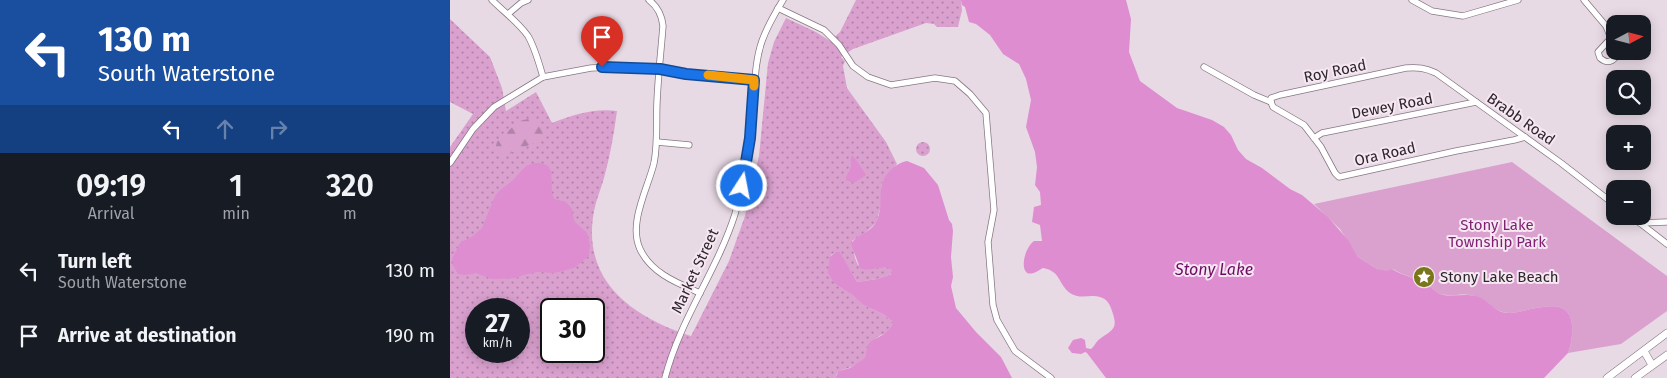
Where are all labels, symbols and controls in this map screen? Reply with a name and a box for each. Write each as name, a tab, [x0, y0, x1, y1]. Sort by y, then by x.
north arrow	[1606, 15, 1651, 60]
map controls	[1606, 15, 1651, 225]
pin	[581, 16, 623, 67]
text: 130 m	[98, 18, 191, 60]
icon: left	[15, 20, 80, 85]
icon: arrive	[588, 23, 616, 51]
street label: Roy Road	[1302, 56, 1368, 86]
text: South Waterstone	[98, 60, 275, 87]
button: search	[1606, 70, 1651, 115]
street label: Dewey Road	[1350, 89, 1434, 123]
street label: Brabb Road	[1484, 89, 1558, 149]
icon: left	[158, 115, 186, 143]
icon: ahead	[211, 115, 239, 143]
icon: right	[264, 115, 292, 143]
button: +	[1606, 125, 1651, 170]
street label: Ora Road	[1353, 138, 1417, 170]
position arrow	[715, 159, 767, 211]
text: 09:19	[76, 168, 146, 204]
text: 1	[229, 168, 243, 204]
text: 320	[326, 168, 374, 204]
button: −	[1606, 180, 1651, 225]
text: Arrival	[88, 204, 135, 223]
text: min	[222, 204, 250, 223]
text: m	[343, 204, 357, 223]
park label: Stony Lake Township Park	[1448, 216, 1546, 251]
street label: Market Street	[668, 225, 723, 316]
text: Turn left	[58, 250, 132, 273]
icon: left	[15, 257, 43, 285]
text: 130 m	[385, 259, 435, 282]
water label: Stony Lake	[1174, 260, 1253, 279]
place icon: Stony Lake Beach	[1412, 265, 1436, 289]
place label: Stony Lake Beach	[1440, 268, 1559, 286]
text: South Waterstone	[58, 273, 187, 292]
speed limit sign: 30	[540, 298, 605, 363]
text: 27	[485, 309, 510, 339]
icon: arrive	[15, 322, 43, 350]
text: Arrive at destination	[58, 324, 237, 347]
text: 190 m	[385, 324, 435, 347]
text: km/h	[483, 336, 512, 350]

